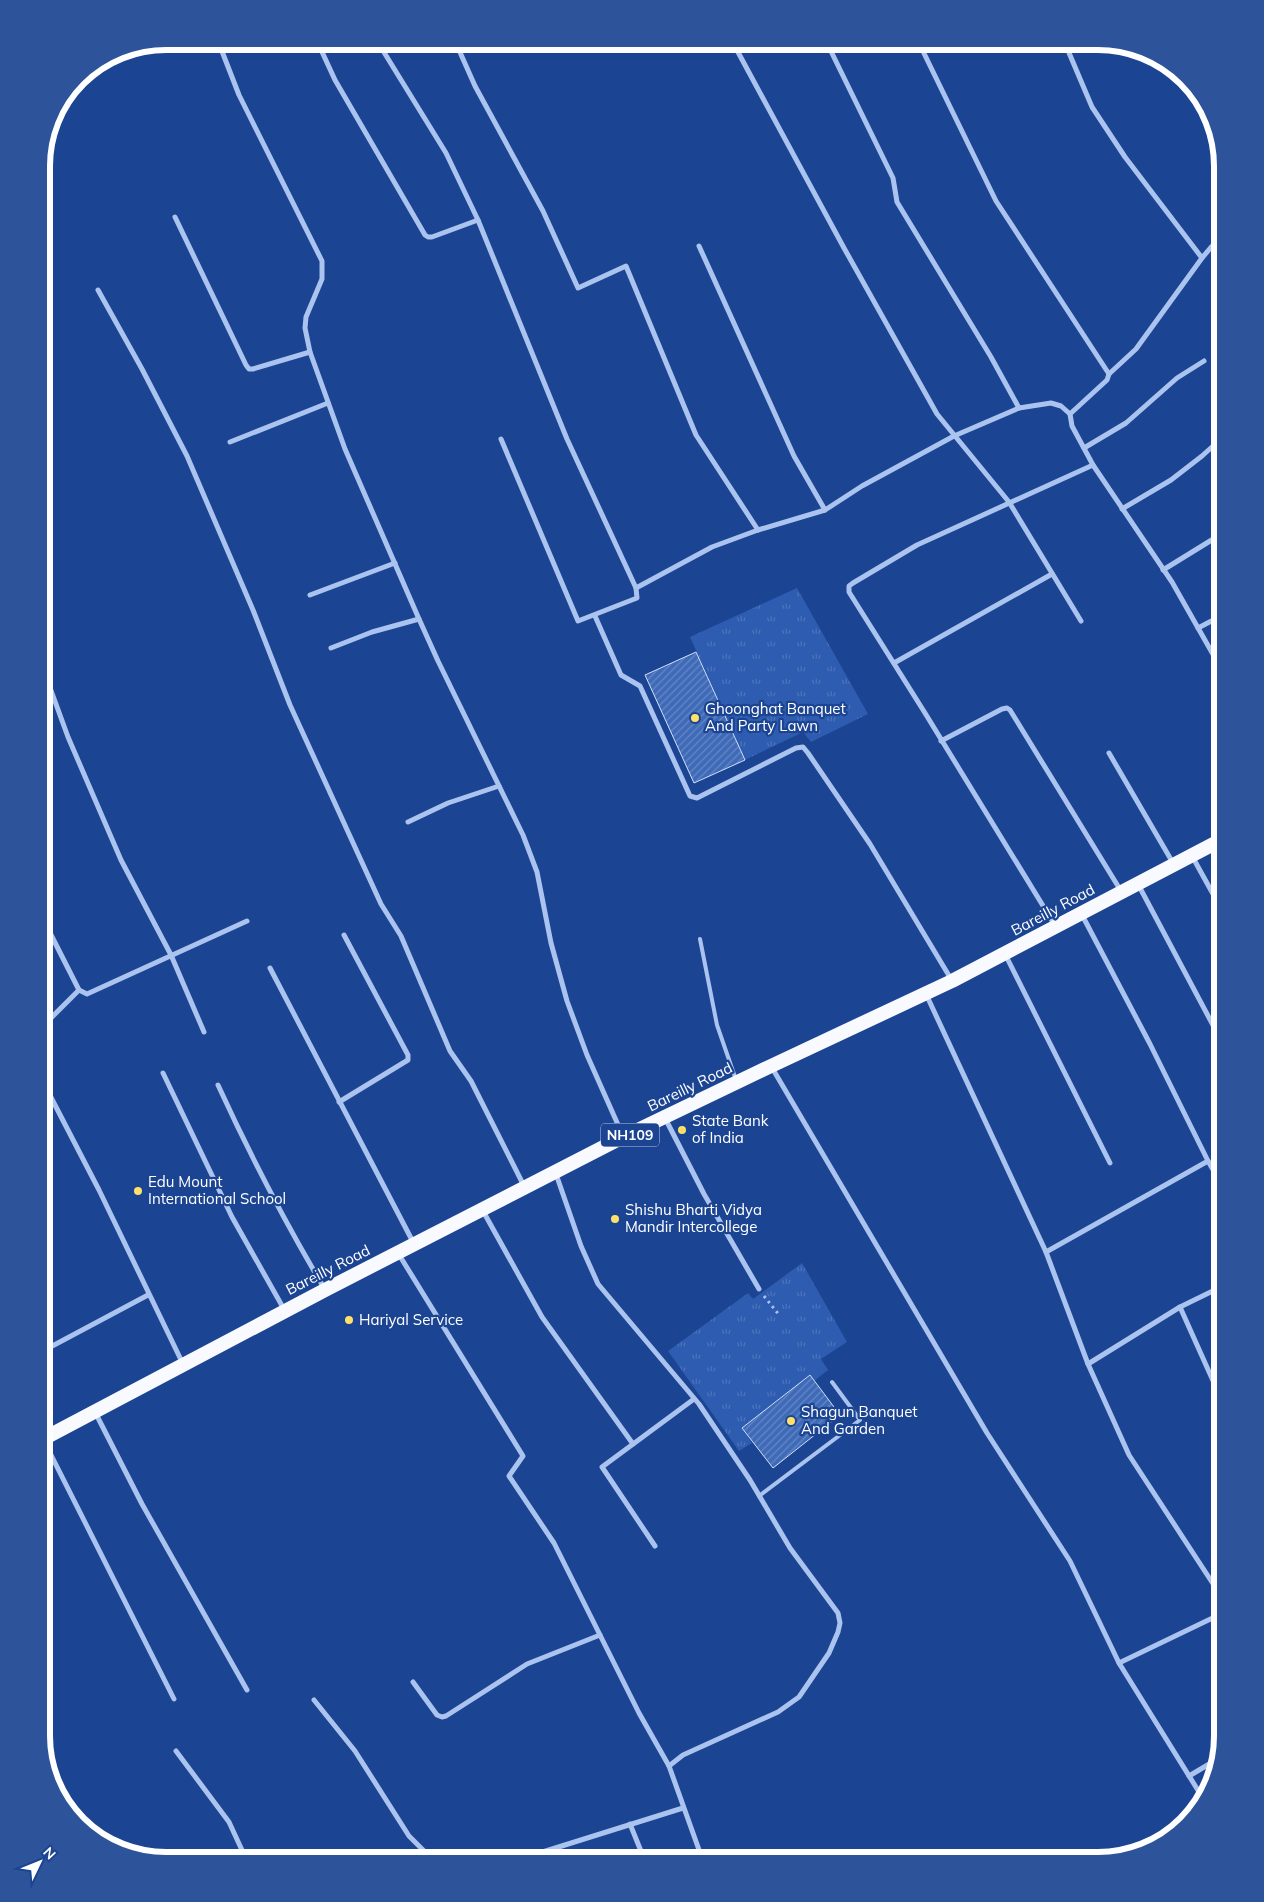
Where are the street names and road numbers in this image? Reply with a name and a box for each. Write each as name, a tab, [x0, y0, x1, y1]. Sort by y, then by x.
street label: Bareilly Road	[1008, 880, 1098, 940]
street label: Bareilly Road	[644, 1058, 735, 1115]
road number: NH109	[601, 1124, 659, 1146]
street label: Bareilly Road	[282, 1240, 373, 1299]

